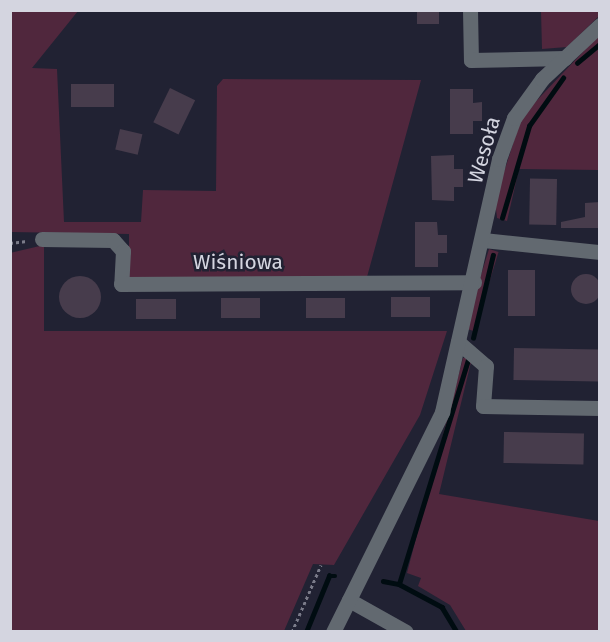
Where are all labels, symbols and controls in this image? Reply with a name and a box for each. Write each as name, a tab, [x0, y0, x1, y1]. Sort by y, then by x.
street label: Wesoła	[462, 114, 506, 186]
street label: Wiśniowa	[193, 249, 283, 275]

